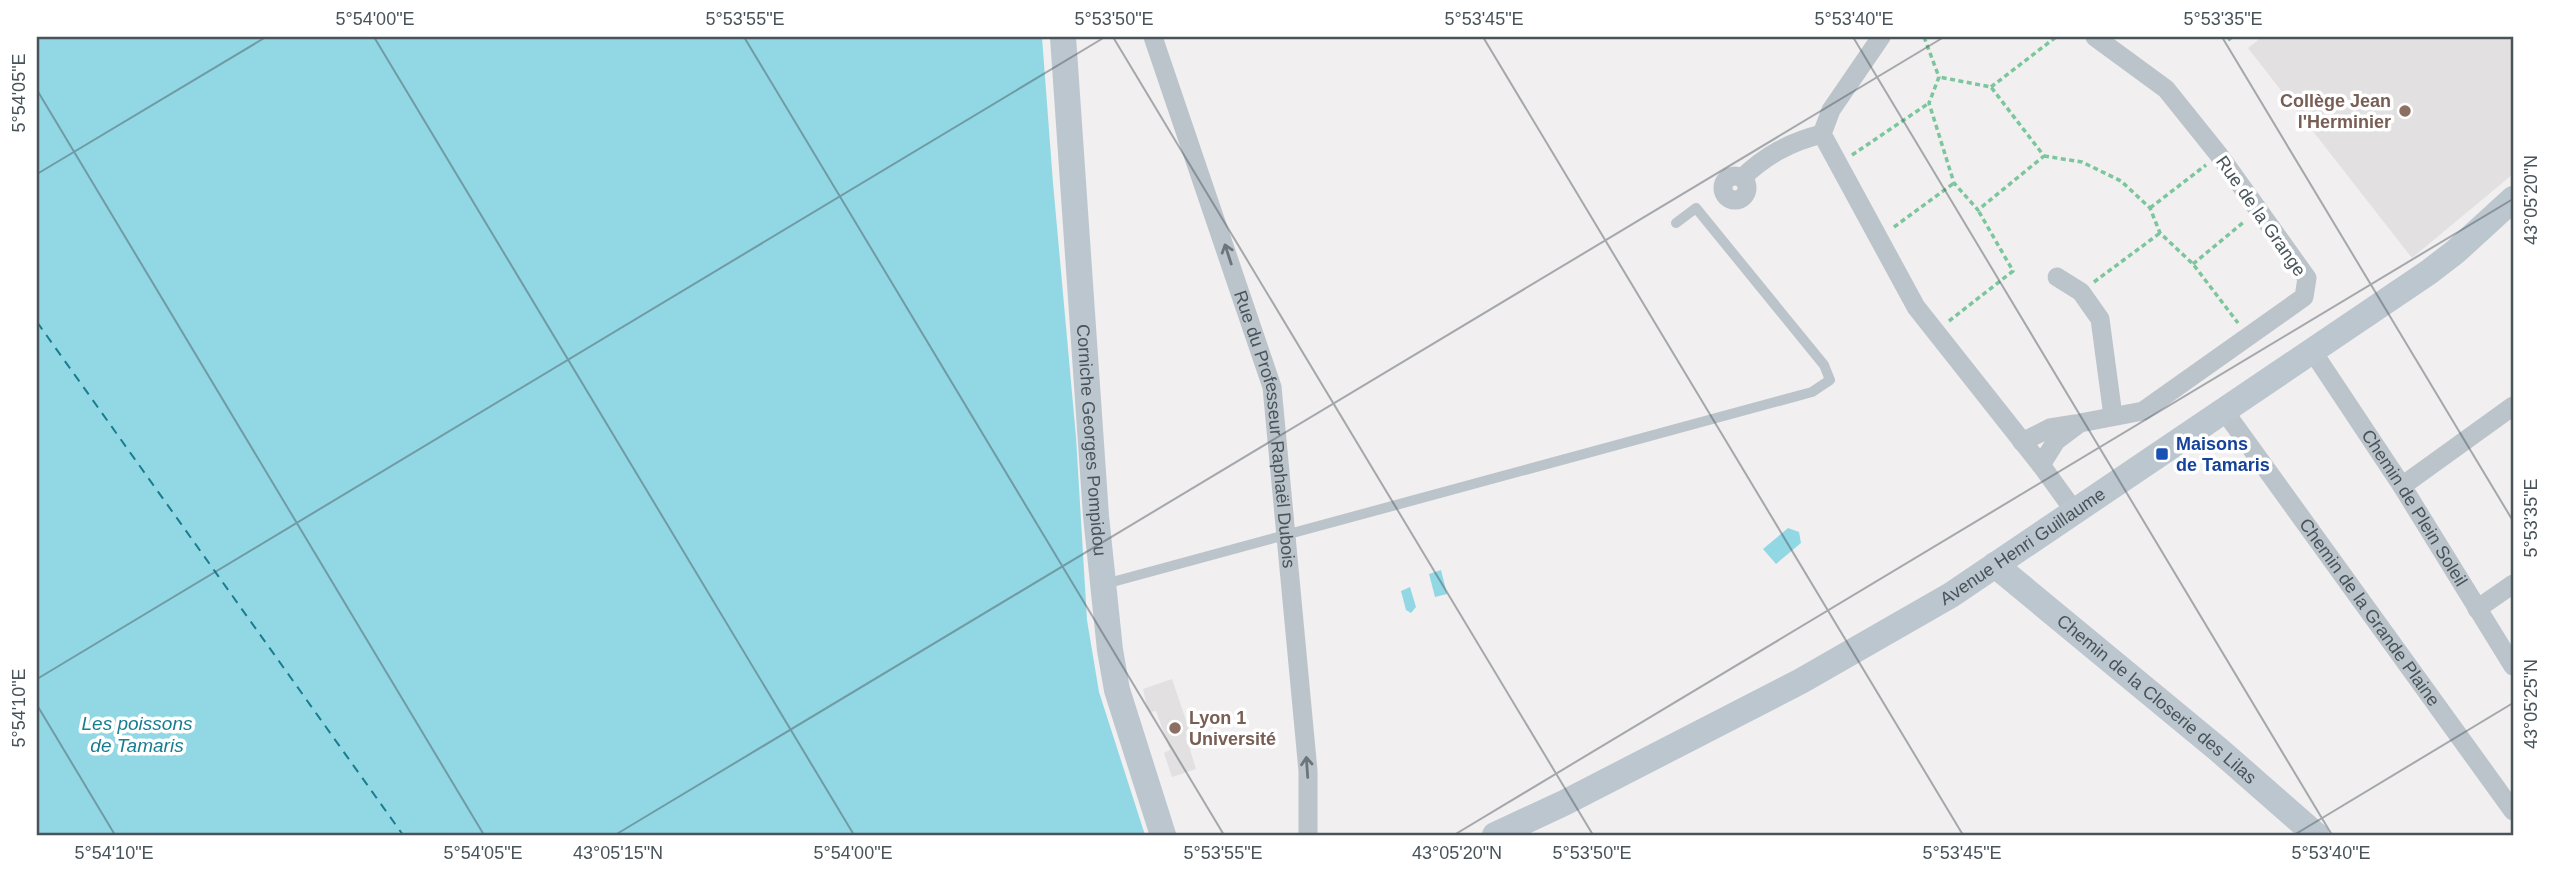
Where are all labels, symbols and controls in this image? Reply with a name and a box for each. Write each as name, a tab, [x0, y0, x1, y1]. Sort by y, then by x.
text: 5°54'00"E	[335, 9, 415, 29]
text: 5°53'55"E	[705, 9, 785, 29]
text: 5°53'50"E	[1074, 9, 1154, 29]
text: 5°53'45"E	[1444, 9, 1524, 29]
text: 5°53'40"E	[1814, 9, 1894, 29]
text: 5°53'35"E	[2183, 9, 2263, 29]
text: 5°54'05"E	[9, 53, 29, 133]
place label: Collège Jean l'Herminier	[2280, 91, 2391, 132]
marker: Collège Jean l'Herminier	[2397, 103, 2413, 119]
street label: Rue de la Grange	[2212, 152, 2310, 280]
text: 43°05'20"N	[2521, 155, 2541, 245]
one-way arrow	[1221, 244, 1233, 266]
street label: Rue du Professeur Raphaël Dubois	[1230, 288, 1299, 569]
street label: Corniche Georges Pompidou	[1073, 323, 1110, 557]
street label: Chemin de Plein Soleil	[2357, 426, 2471, 590]
place label: Maisons de Tamaris	[2176, 434, 2270, 475]
marker: Maisons de Tamaris	[2154, 446, 2170, 462]
text: 5°53'35"E	[2521, 478, 2541, 558]
street label: Avenue Henri Guillaume	[1937, 484, 2109, 609]
street label: Chemin de la Grande Plaine	[2295, 515, 2444, 710]
street label: Chemin de la Closerie des Lilas	[2053, 610, 2260, 788]
text: 43°05'25"N	[2521, 659, 2541, 749]
text: 5°54'10"E	[9, 668, 29, 748]
place label: Lyon 1 Université	[1189, 708, 1276, 749]
water label: Les poissons de Tamaris	[82, 713, 193, 756]
marker: Lyon 1 Université	[1167, 720, 1183, 736]
one-way arrow	[1300, 756, 1313, 779]
text: 5°54'10"E	[74, 843, 154, 863]
text: 5°54'05"E	[443, 843, 523, 863]
text: 43°05'15"N	[573, 843, 663, 863]
text: 5°54'00"E	[813, 843, 893, 863]
text: 5°53'55"E	[1183, 843, 1263, 863]
text: 43°05'20"N	[1412, 843, 1502, 863]
text: 5°53'50"E	[1552, 843, 1632, 863]
text: 5°53'45"E	[1922, 843, 2002, 863]
text: 5°53'40"E	[2291, 843, 2371, 863]

